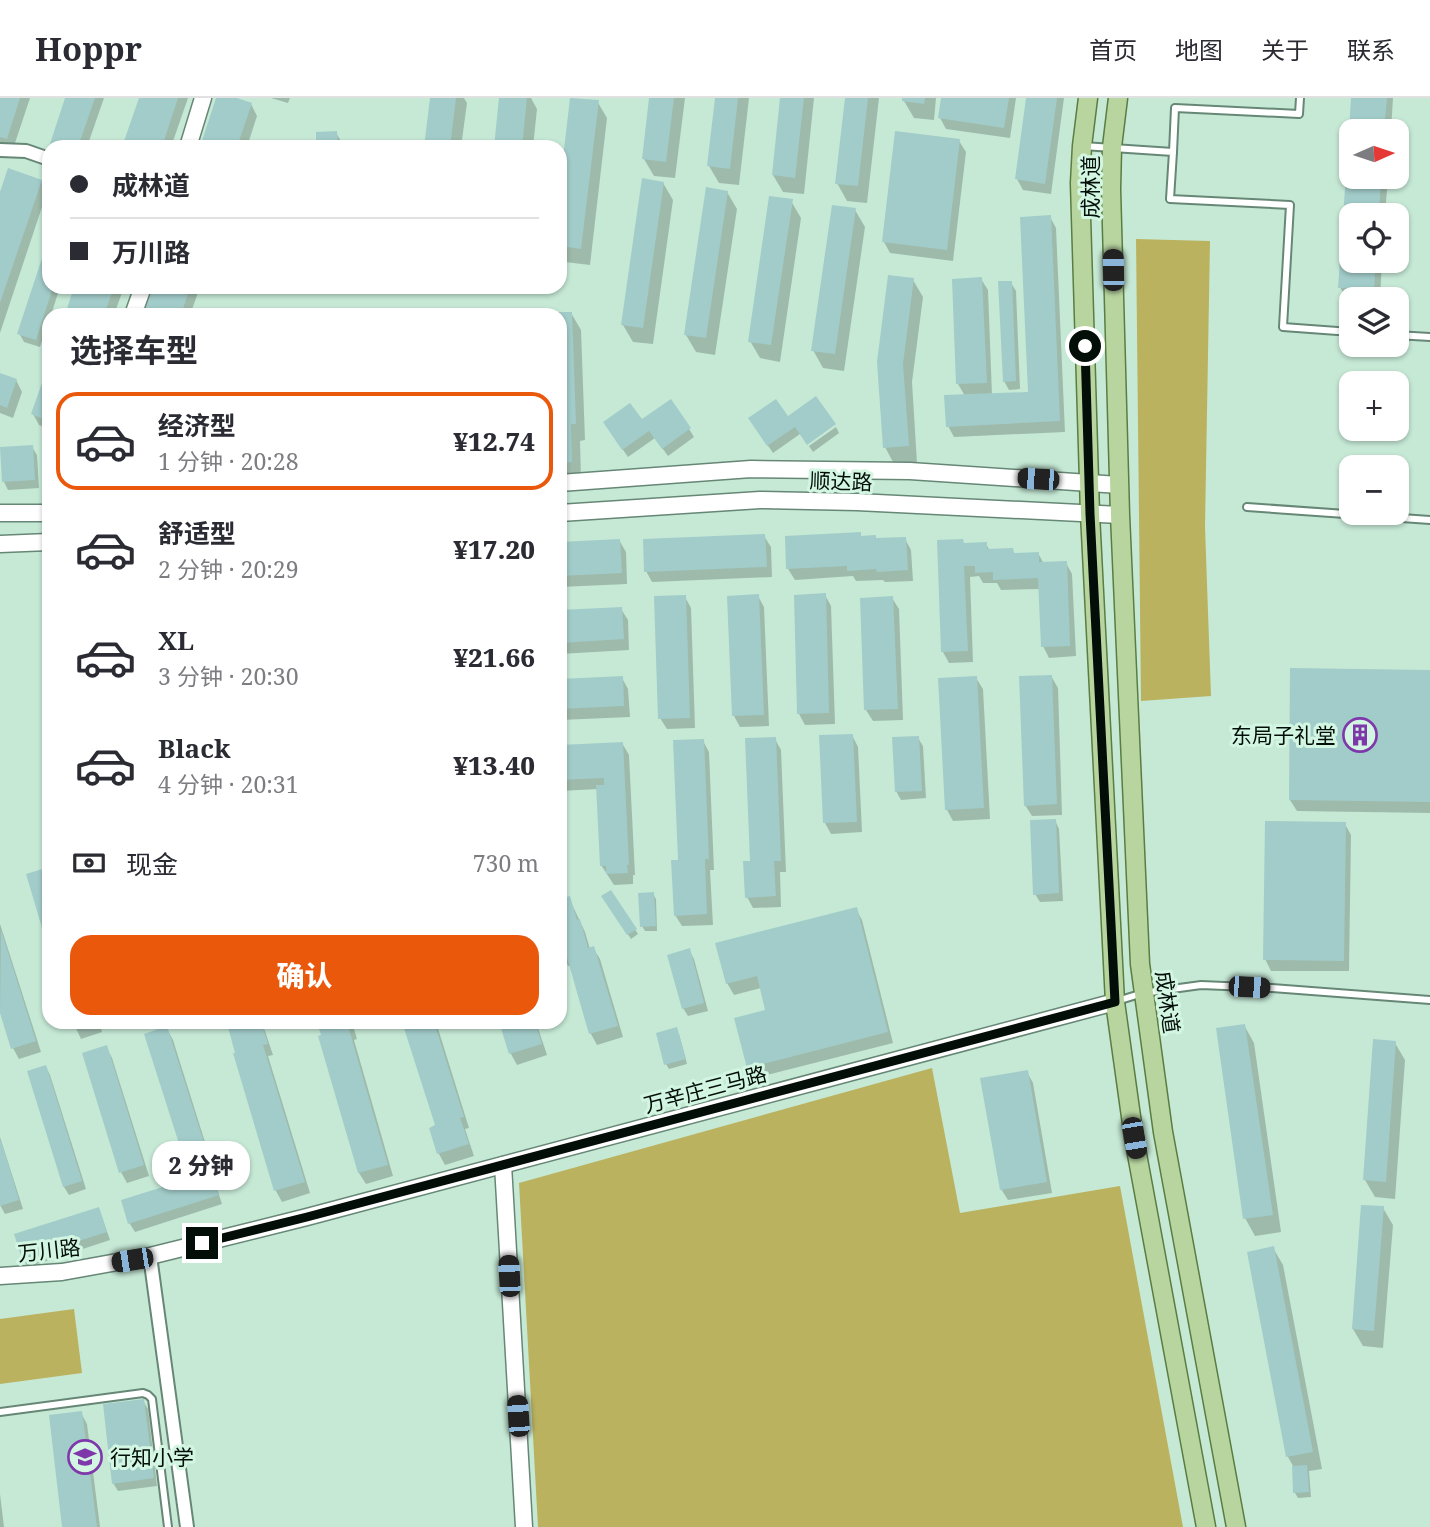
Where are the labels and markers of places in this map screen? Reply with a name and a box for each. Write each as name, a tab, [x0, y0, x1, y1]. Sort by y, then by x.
building icon: 东局子礼堂	[1341, 716, 1379, 754]
place label: 东局子礼堂	[1231, 721, 1336, 749]
school or university icon: 行知小学	[66, 1438, 104, 1476]
place label: 行知小学	[110, 1443, 194, 1471]

